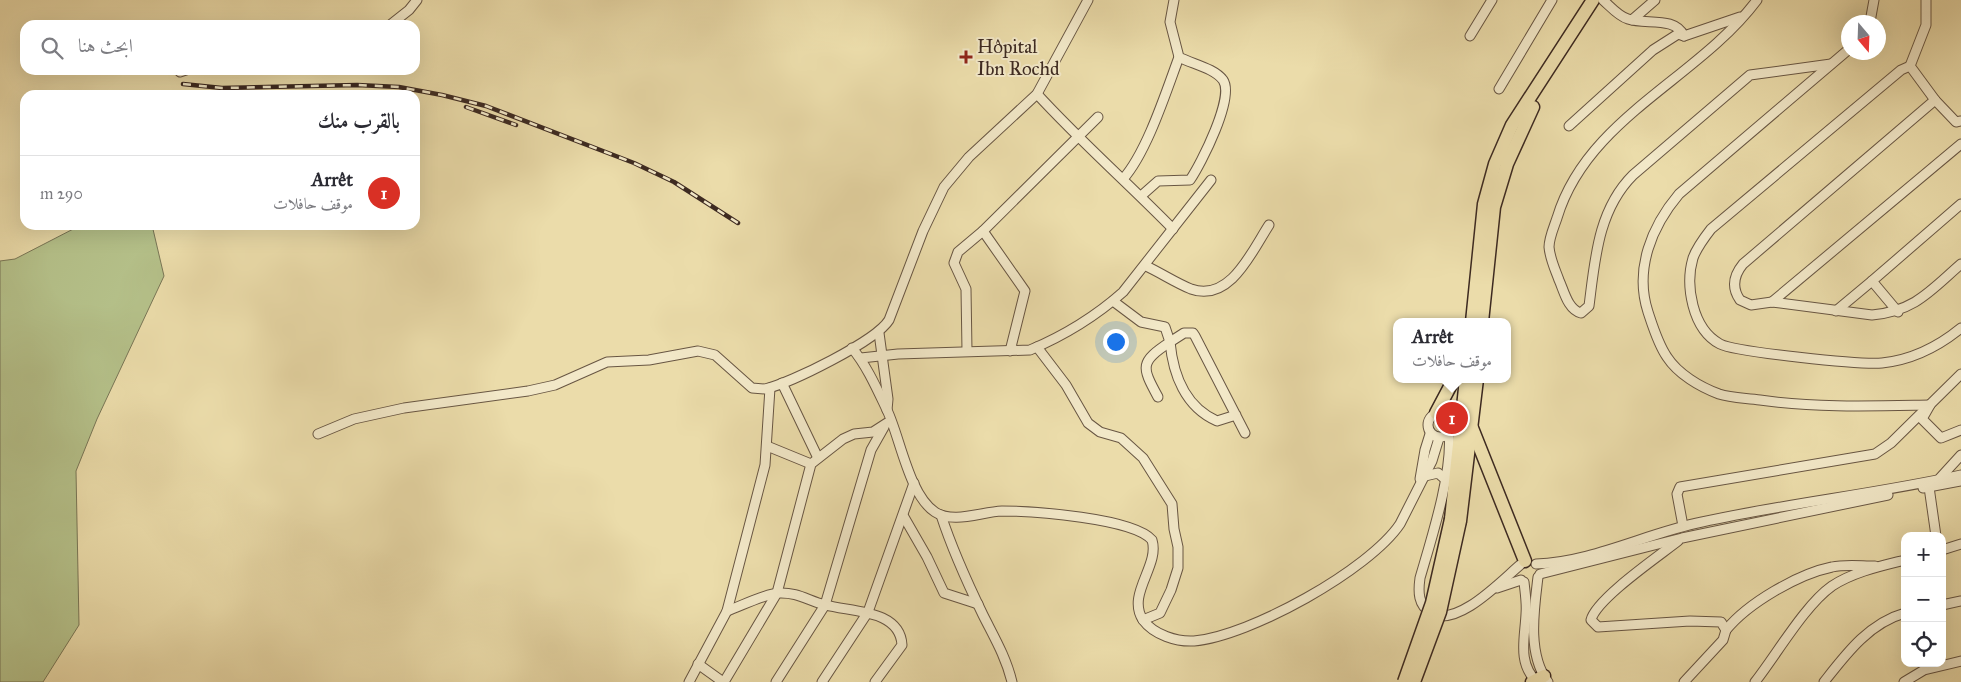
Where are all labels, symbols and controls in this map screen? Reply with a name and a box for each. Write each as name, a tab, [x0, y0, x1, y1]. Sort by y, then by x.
north arrow	[1841, 15, 1886, 60]
search box	[20, 20, 420, 75]
icon: search	[38, 34, 66, 62]
text: ابحث هنا	[78, 34, 133, 57]
place label: Hôpital Ibn Rochd	[977, 35, 1060, 80]
marker: Hôpital Ibn Rochd	[959, 50, 973, 64]
text: بالقرب منك	[318, 108, 400, 134]
text: Arrêt	[311, 168, 353, 191]
text: 290 m	[40, 184, 83, 203]
text: 1	[381, 184, 387, 203]
text: موقف حافلات	[273, 194, 353, 213]
popup	[1393, 318, 1511, 383]
text: Arrêt	[1412, 325, 1454, 348]
your location	[1103, 329, 1129, 355]
text: موقف حافلات	[1412, 351, 1492, 370]
pin: 1	[1436, 399, 1468, 437]
map controls	[1901, 532, 1946, 667]
button: +	[1901, 532, 1946, 577]
button: −	[1901, 577, 1946, 622]
button: locate	[1901, 622, 1946, 667]

